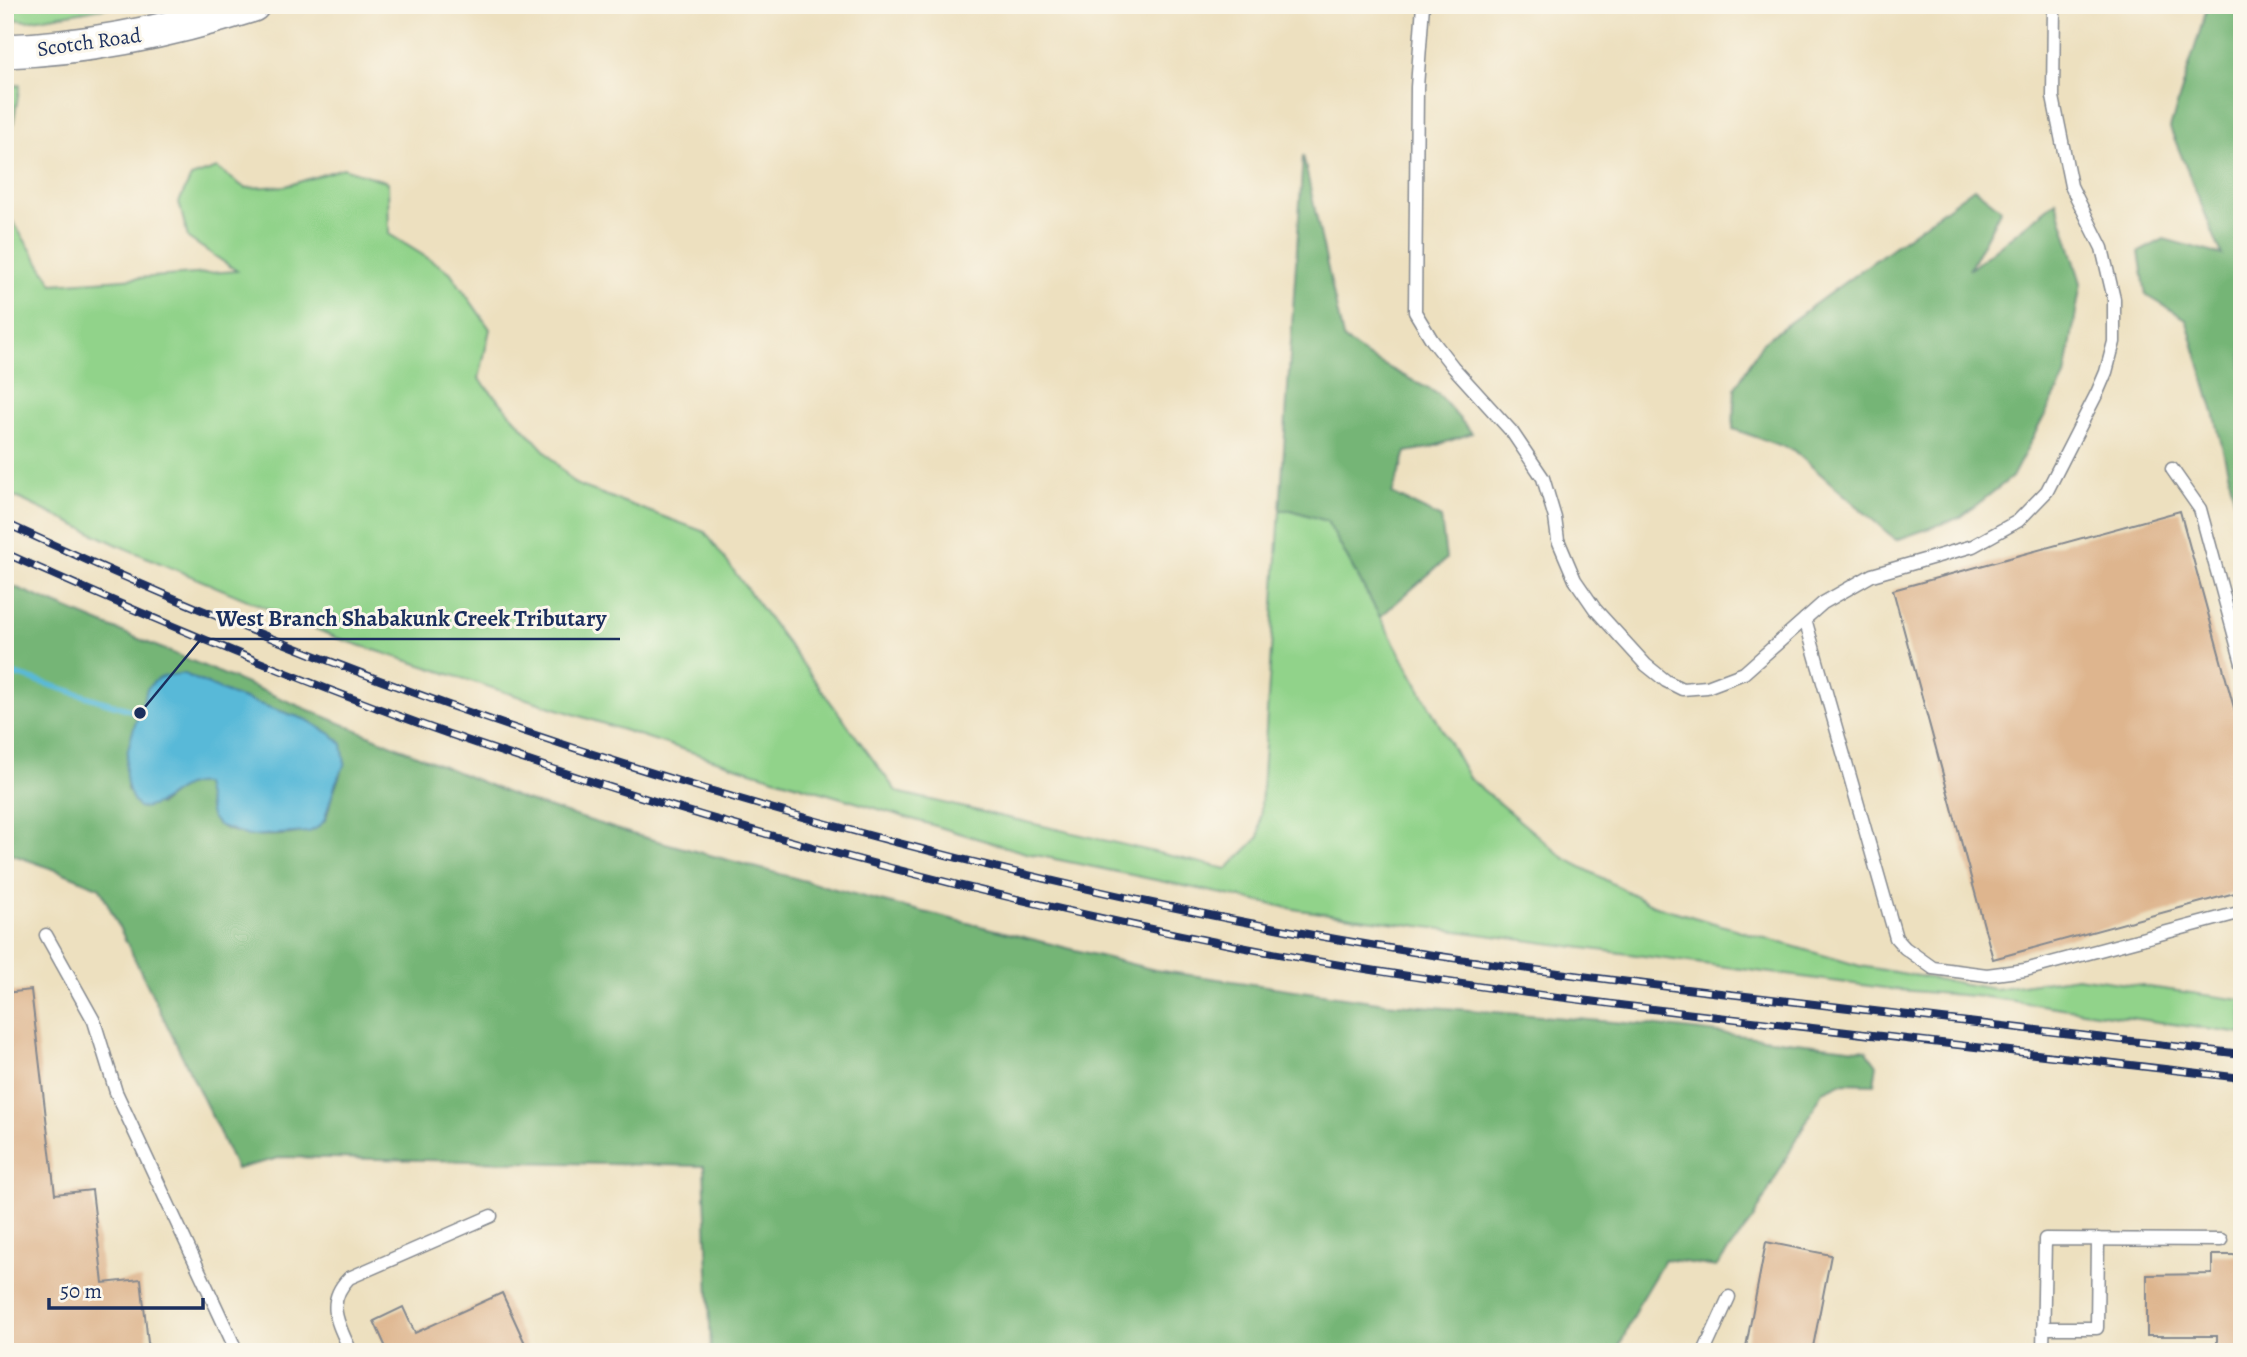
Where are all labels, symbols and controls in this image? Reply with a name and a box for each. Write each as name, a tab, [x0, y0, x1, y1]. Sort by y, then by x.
street label: Scotch Road	[35, 21, 143, 63]
callout: West Branch Shabakunk Creek Tributary	[201, 595, 620, 639]
text: West Branch Shabakunk Creek Tributary	[215, 603, 608, 634]
scale bar	[49, 1266, 203, 1310]
text: 50 m	[60, 1277, 102, 1305]

